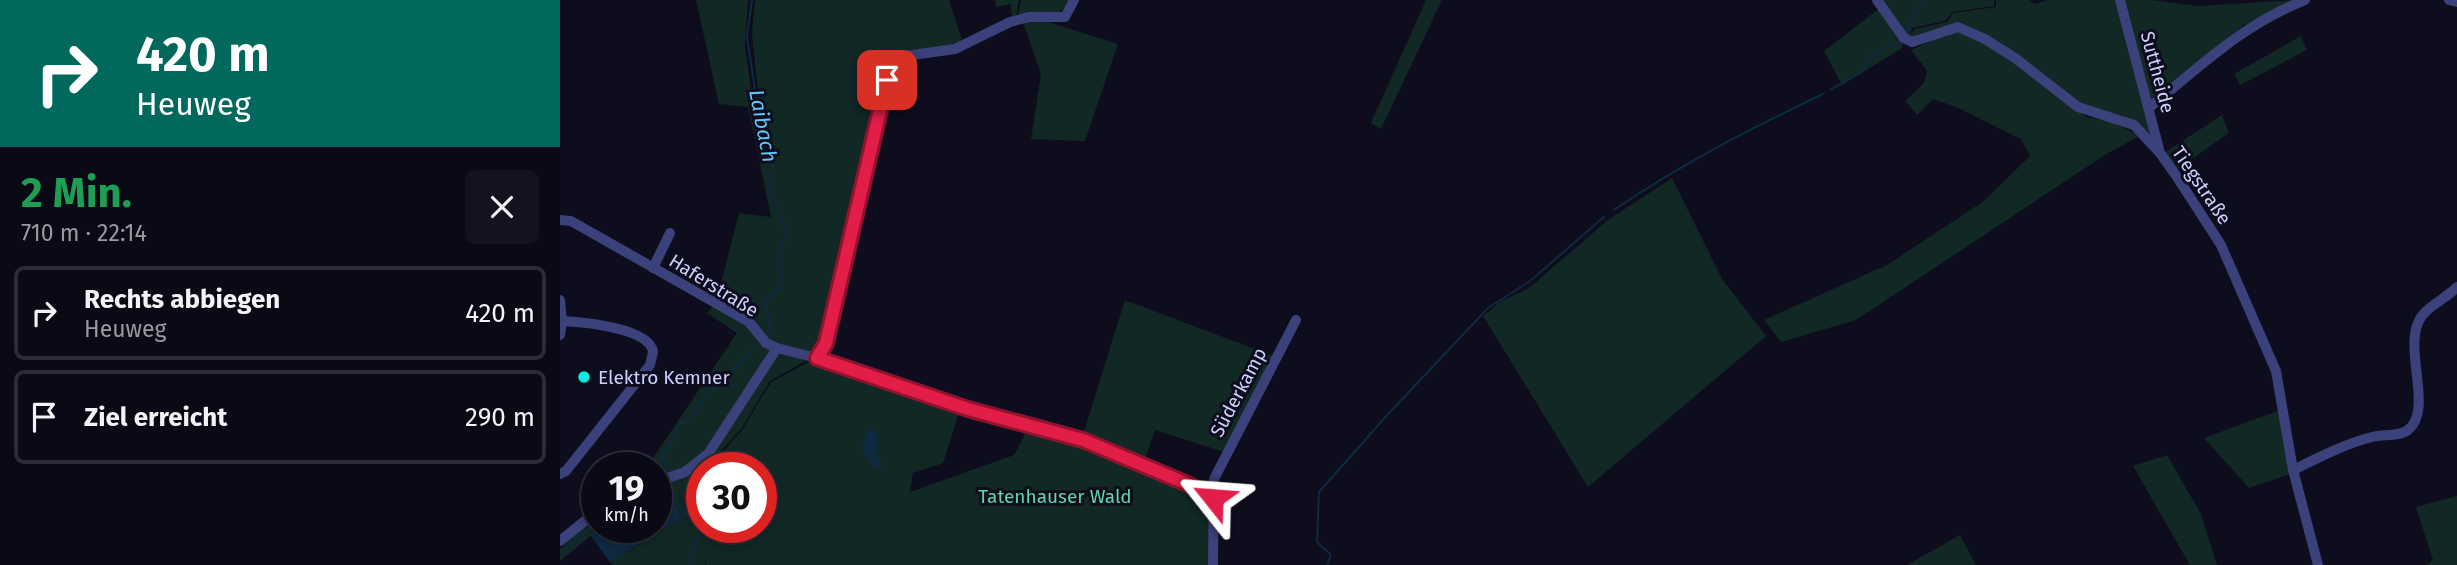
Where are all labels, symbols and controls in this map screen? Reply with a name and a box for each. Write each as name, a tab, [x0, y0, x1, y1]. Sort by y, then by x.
text: 420 m	[136, 25, 270, 84]
icon: right	[21, 28, 112, 119]
street label: Suttheide	[2136, 29, 2179, 116]
pin	[857, 50, 917, 110]
icon: arrive	[868, 61, 906, 99]
text: Heuweg	[136, 85, 251, 123]
water label: Laibach	[743, 87, 783, 165]
street label: Tiegstraße	[2167, 142, 2236, 229]
text: 2 Min.	[21, 168, 132, 218]
button: close	[465, 170, 539, 244]
text: 710 m · 22:14	[21, 219, 147, 247]
street label: Haferstraße	[665, 249, 763, 322]
text: Rechts abbiegen	[84, 284, 280, 315]
icon: right	[25, 294, 63, 332]
text: 420 m	[465, 298, 535, 329]
text: Heuweg	[84, 315, 167, 343]
street label: Süderkamp	[1205, 344, 1272, 441]
place label: Elektro Kemner	[598, 366, 730, 389]
marker: Elektro Kemner	[576, 369, 592, 385]
icon: arrive	[25, 398, 63, 436]
text: Ziel erreicht	[84, 402, 227, 433]
text: 290 m	[465, 402, 535, 433]
speed limit sign: 30	[686, 452, 777, 543]
position arrow	[1176, 461, 1250, 535]
text: 19	[609, 467, 644, 509]
park label: Tatenhauser Wald	[978, 485, 1132, 508]
text: km/h	[604, 504, 649, 526]

